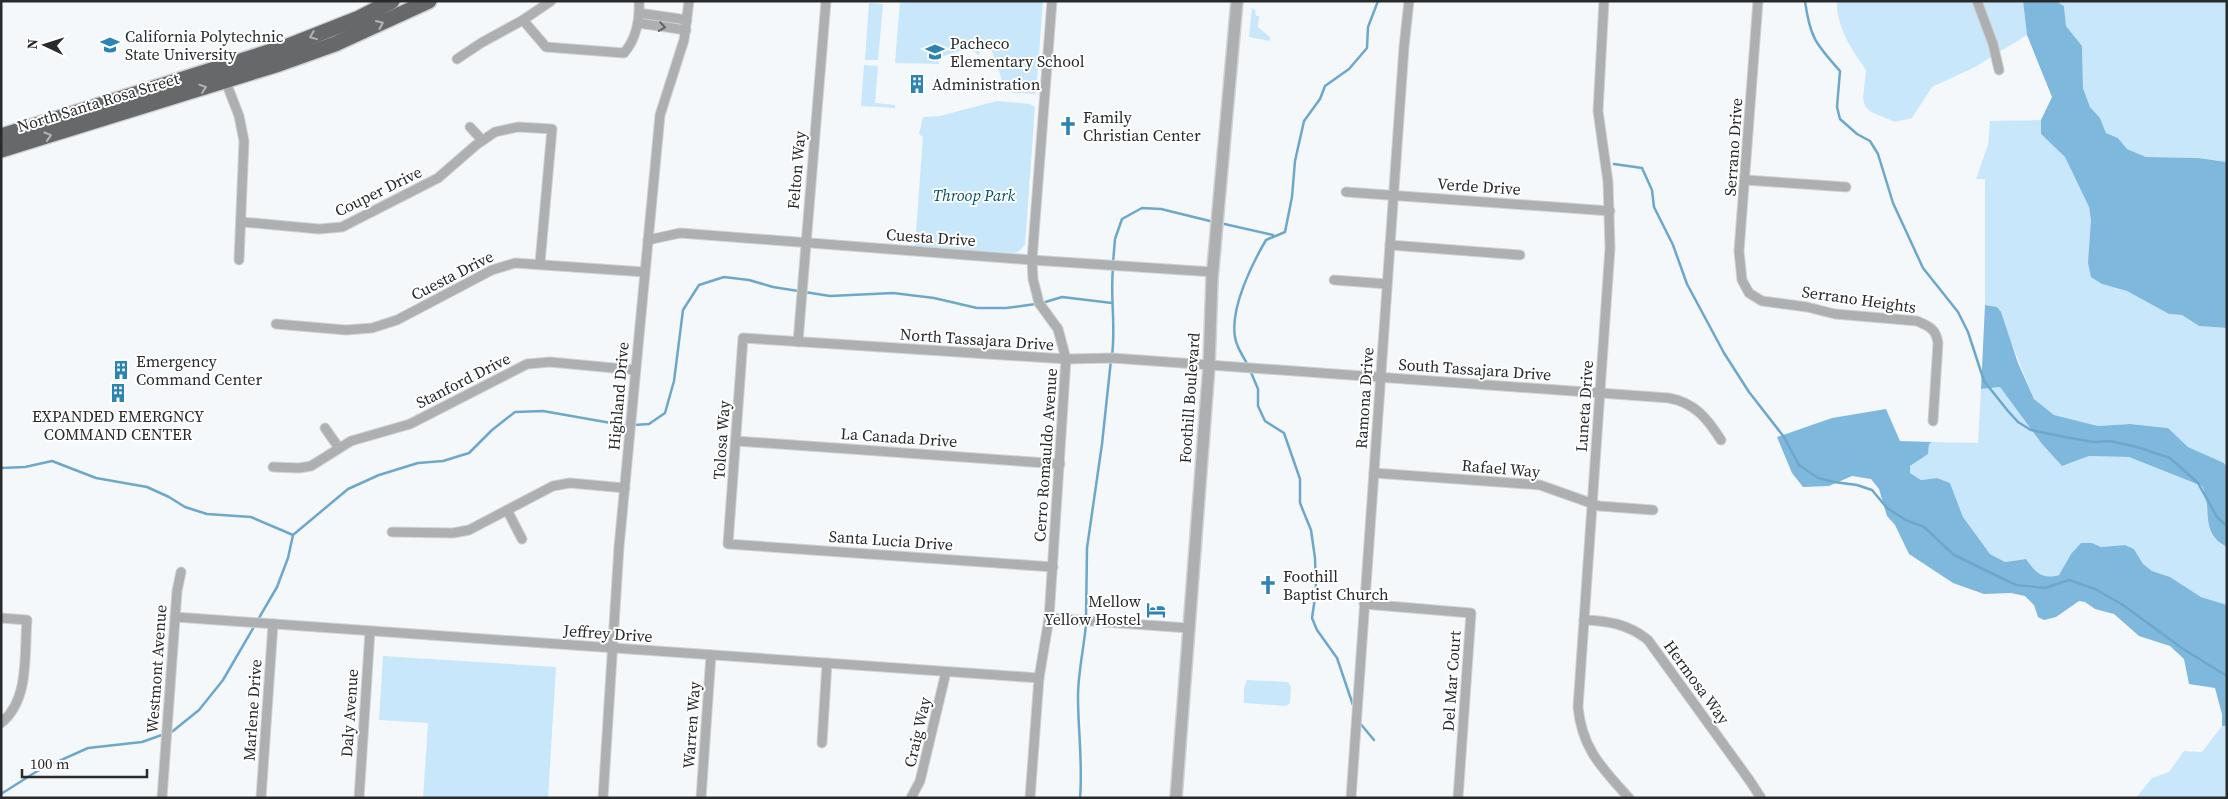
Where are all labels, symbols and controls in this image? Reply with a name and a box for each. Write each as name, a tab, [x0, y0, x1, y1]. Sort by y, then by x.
north arrow	[20, 20, 70, 70]
one-way arrow	[375, 20, 384, 31]
one-way arrow	[657, 21, 666, 31]
place label: California Polytechnic State University	[125, 25, 284, 65]
one-way arrow	[310, 30, 318, 40]
place label: Pacheco Elementary School	[950, 32, 1085, 72]
school or university icon: California Polytechnic State University	[99, 34, 121, 56]
text: N	[22, 38, 42, 50]
school or university icon: Pacheco Elementary School	[924, 41, 946, 63]
street label: North Santa Rosa Street	[14, 67, 182, 137]
building icon: Administration	[906, 73, 928, 95]
place label: Administration	[932, 73, 1041, 95]
one-way arrow	[198, 83, 207, 93]
street label: Serrano Drive	[1719, 97, 1747, 197]
place label: Family Christian Center	[1083, 106, 1201, 146]
church icon: Family Christian Center	[1057, 115, 1079, 137]
street label: Felton Way	[782, 129, 810, 210]
one-way arrow	[43, 131, 52, 141]
street label: Couper Drive	[331, 160, 425, 222]
street label: Verde Drive	[1436, 172, 1522, 200]
park label: Throop Park	[933, 184, 1015, 206]
street label: Cuesta Drive	[885, 223, 977, 251]
street label: Cuesta Drive	[407, 245, 497, 305]
street label: Serrano Heights	[1801, 280, 1918, 318]
street label: North Tassajara Drive	[899, 323, 1055, 355]
street label: Foothill Boulevard	[1173, 332, 1205, 464]
street label: Highland Drive	[602, 341, 634, 451]
street label: Ramona Drive	[1349, 346, 1379, 450]
street label: Stanford Drive	[412, 347, 514, 413]
place label: Emergency Command Center	[136, 350, 263, 390]
street label: South Tassajara Drive	[1398, 353, 1552, 385]
building icon: Emergency Command Center	[110, 359, 132, 381]
street label: Luneta Drive	[1570, 359, 1598, 453]
street label: Cerro Romauldo Avenue	[1028, 367, 1062, 543]
building icon: EXPANDED EMERGNCY COMMAND CENTER	[107, 382, 129, 404]
street label: Tolosa Way	[707, 399, 735, 480]
place label: EXPANDED EMERGNCY COMMAND CENTER	[32, 405, 204, 445]
street label: La Canada Drive	[840, 422, 958, 452]
street label: Rafael Way	[1461, 454, 1542, 482]
street label: Santa Lucia Drive	[828, 525, 954, 555]
place label: Foothill Baptist Church	[1283, 565, 1389, 605]
church icon: Foothill Baptist Church	[1257, 574, 1279, 596]
place label: Mellow Yellow Hostel	[1044, 590, 1142, 630]
hotel icon: Mellow Yellow Hostel	[1145, 599, 1167, 621]
street label: Westmont Avenue	[141, 604, 171, 734]
street label: Jeffrey Drive	[562, 619, 653, 647]
street label: Del Mar Court	[1437, 629, 1466, 732]
street label: Hermosa Way	[1659, 635, 1736, 729]
street label: Marlene Drive	[237, 658, 267, 762]
street label: Daly Avenue	[335, 668, 363, 758]
street label: Warren Way	[677, 680, 705, 769]
street label: Craig Way	[898, 694, 936, 769]
scale bar	[22, 746, 148, 778]
text: 100 m	[30, 753, 70, 774]

